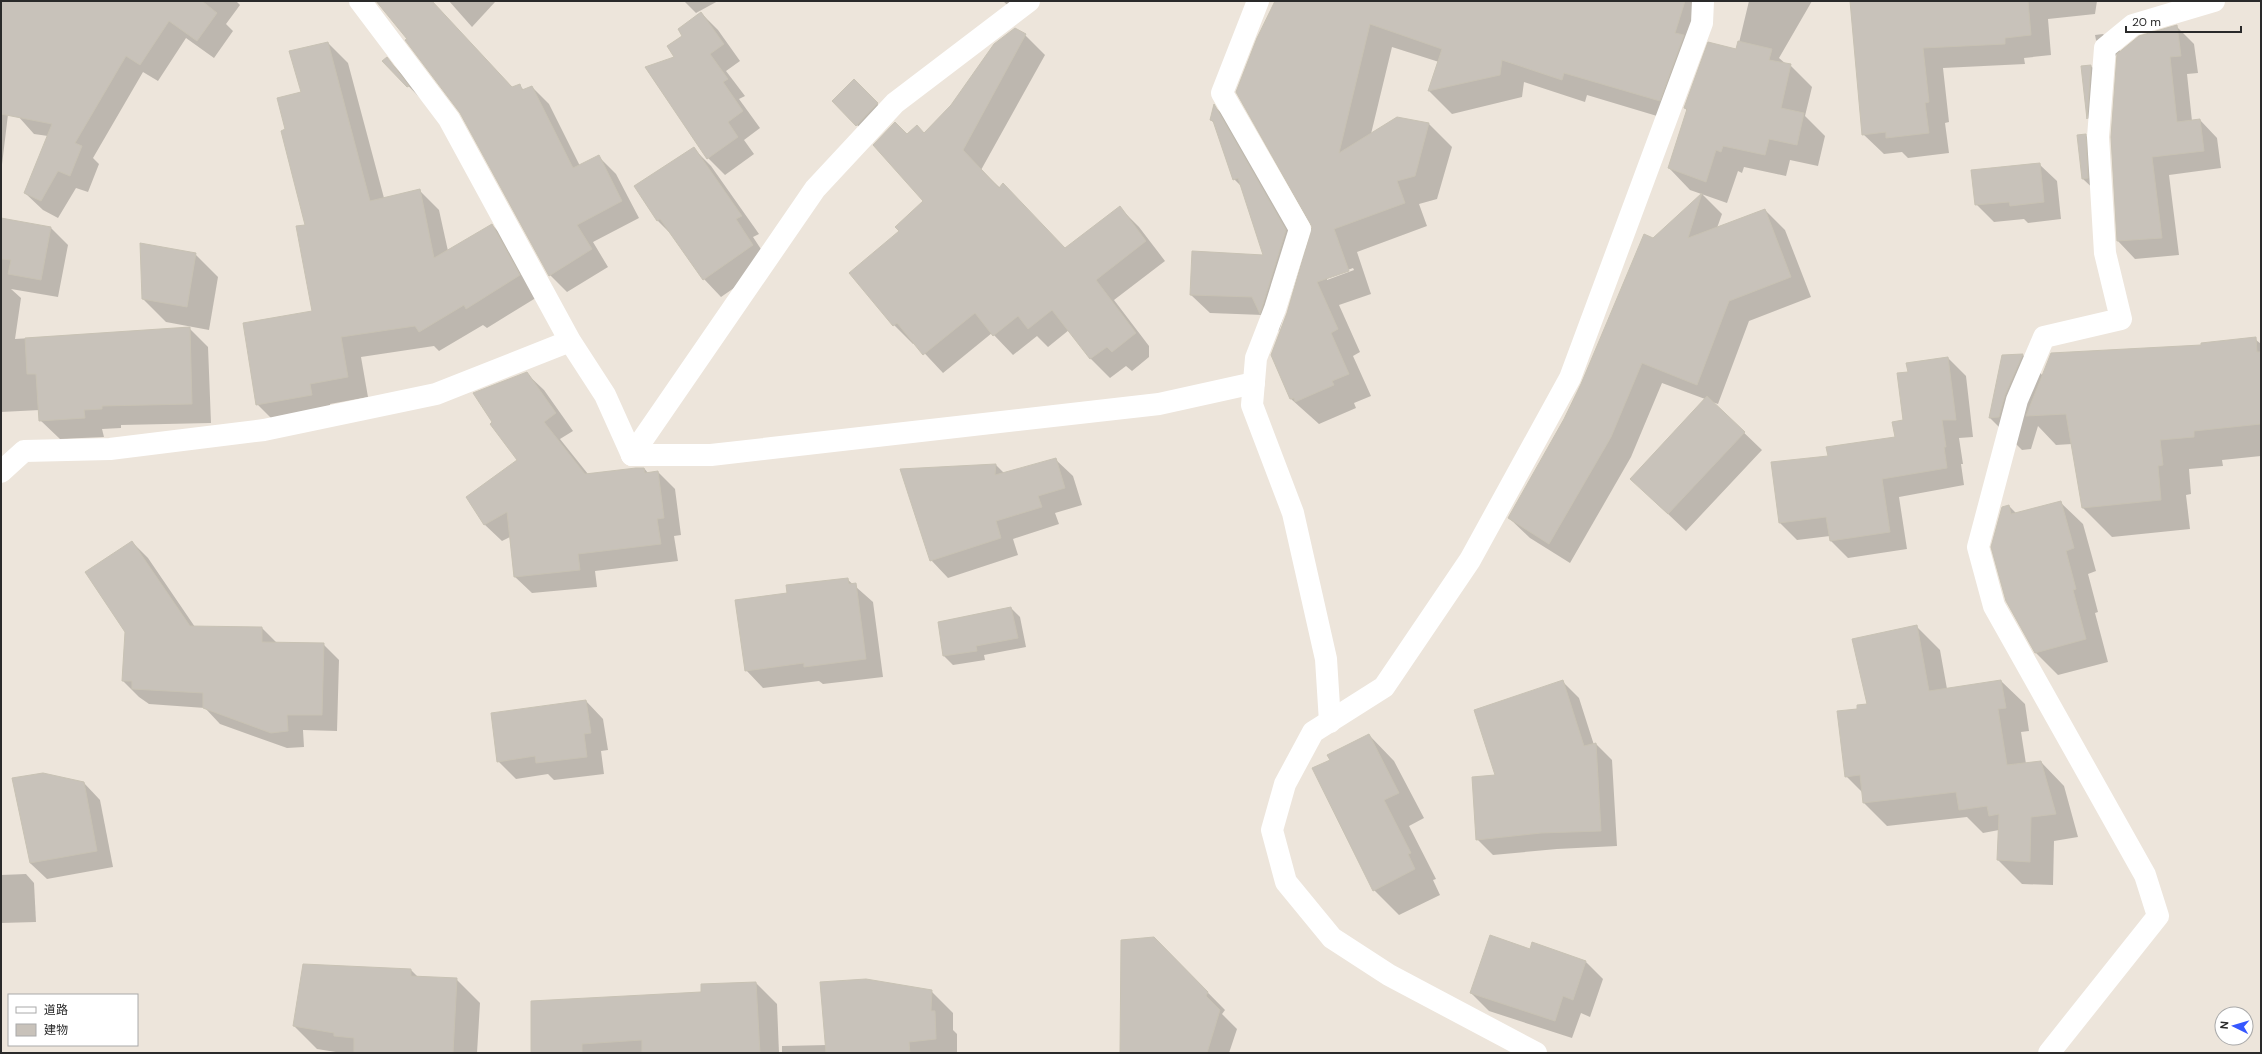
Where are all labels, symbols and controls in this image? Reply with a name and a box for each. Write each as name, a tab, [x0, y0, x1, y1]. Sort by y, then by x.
scale bar	[2126, 8, 2241, 34]
text: 20 m	[2132, 14, 2161, 30]
legend	[8, 994, 138, 1046]
text: 道路	[44, 1002, 68, 1018]
north arrow	[2214, 1006, 2254, 1046]
text: N	[2217, 1021, 2231, 1030]
text: 建物	[44, 1022, 68, 1038]

